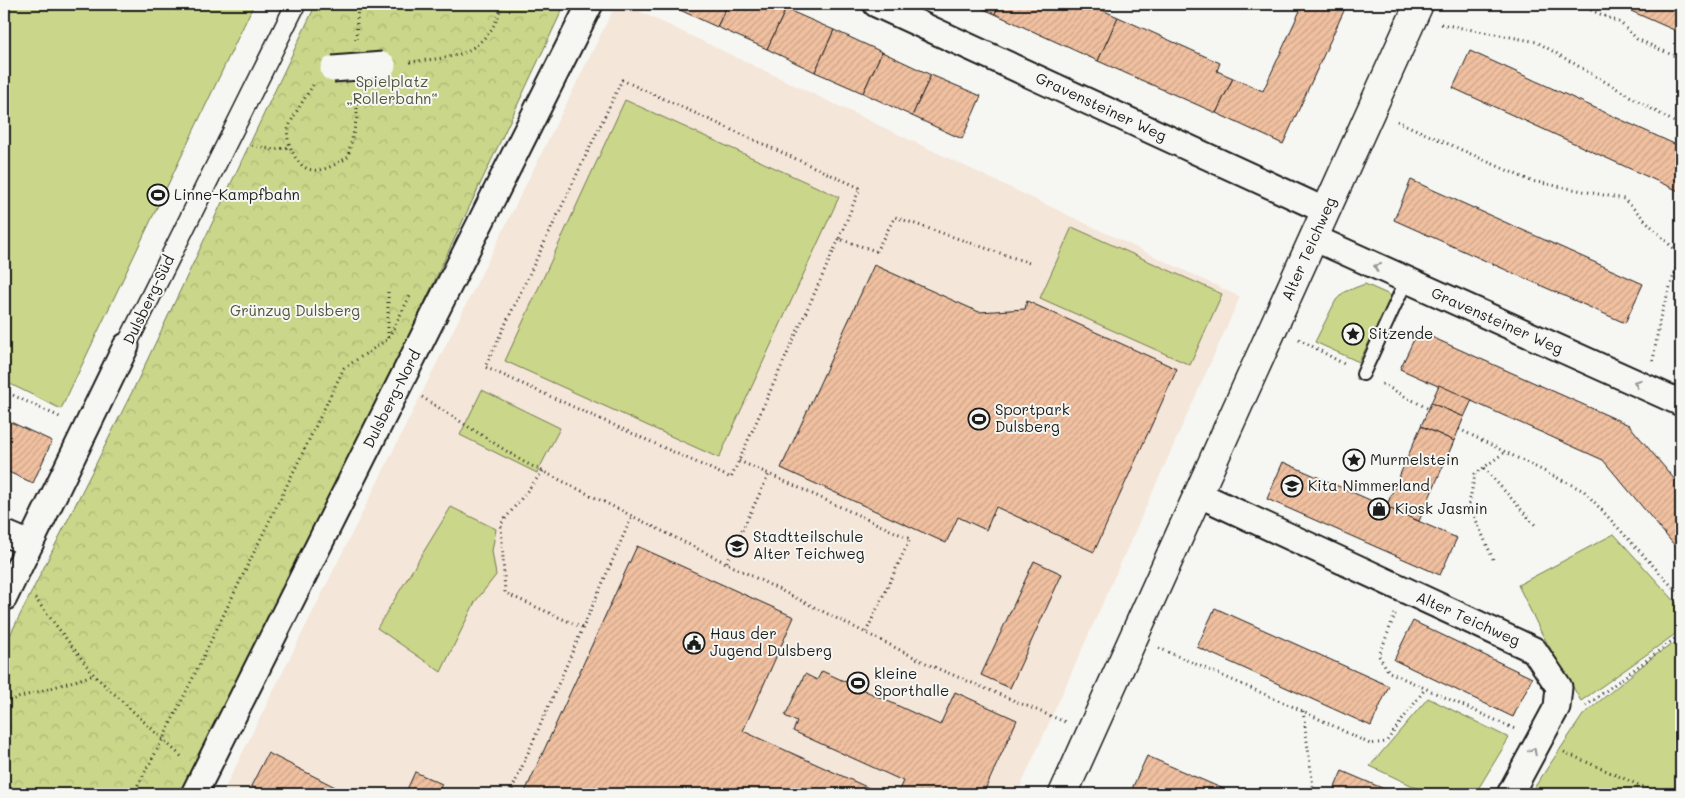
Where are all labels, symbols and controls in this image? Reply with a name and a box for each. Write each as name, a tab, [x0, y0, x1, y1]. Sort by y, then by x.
street label: Gravensteiner Weg	[1033, 67, 1170, 145]
park label: Spielplatz „Rollerbahn“	[346, 71, 438, 108]
sports icon: Linne-Kampfbahn	[146, 183, 170, 207]
place label: Linne-Kampfbahn	[174, 184, 300, 204]
street label: Alter Teichweg	[1276, 193, 1340, 304]
street label: Dulsberg-Süd	[118, 252, 178, 348]
one-way arrow	[1373, 263, 1382, 273]
street label: Gravensteiner Weg	[1428, 282, 1567, 358]
park label: Grünzug Dulsberg	[230, 300, 360, 320]
place icon: Sitzende	[1341, 322, 1365, 346]
place label: Sitzende	[1369, 323, 1433, 343]
street label: Dulsberg-Nord	[358, 346, 425, 451]
one-way arrow	[1633, 379, 1642, 390]
place label: Sportpark Dulsberg	[995, 399, 1070, 436]
sports icon: Sportpark Dulsberg	[967, 407, 991, 431]
place icon: Murmelstein	[1342, 448, 1366, 472]
place label: Murmelstein	[1370, 449, 1459, 469]
school or university icon: Kita Nimmerland	[1280, 474, 1304, 498]
place label: Kita Nimmerland	[1308, 475, 1430, 495]
shop icon: Kiosk Jasmin	[1367, 497, 1391, 521]
place label: Kiosk Jasmin	[1395, 498, 1487, 518]
place label: Stadtteilschule Alter Teichweg	[753, 526, 865, 563]
school or university icon: Stadtteilschule Alter Teichweg	[725, 534, 749, 558]
street label: Alter Teichweg	[1413, 586, 1524, 650]
place label: Haus der Jugend Dulsberg	[710, 623, 832, 660]
public building icon: Haus der Jugend Dulsberg	[682, 631, 706, 655]
place label: kleine Sporthalle	[874, 663, 949, 700]
sports icon: kleine Sporthalle	[846, 671, 870, 695]
one-way arrow	[1527, 747, 1537, 756]

